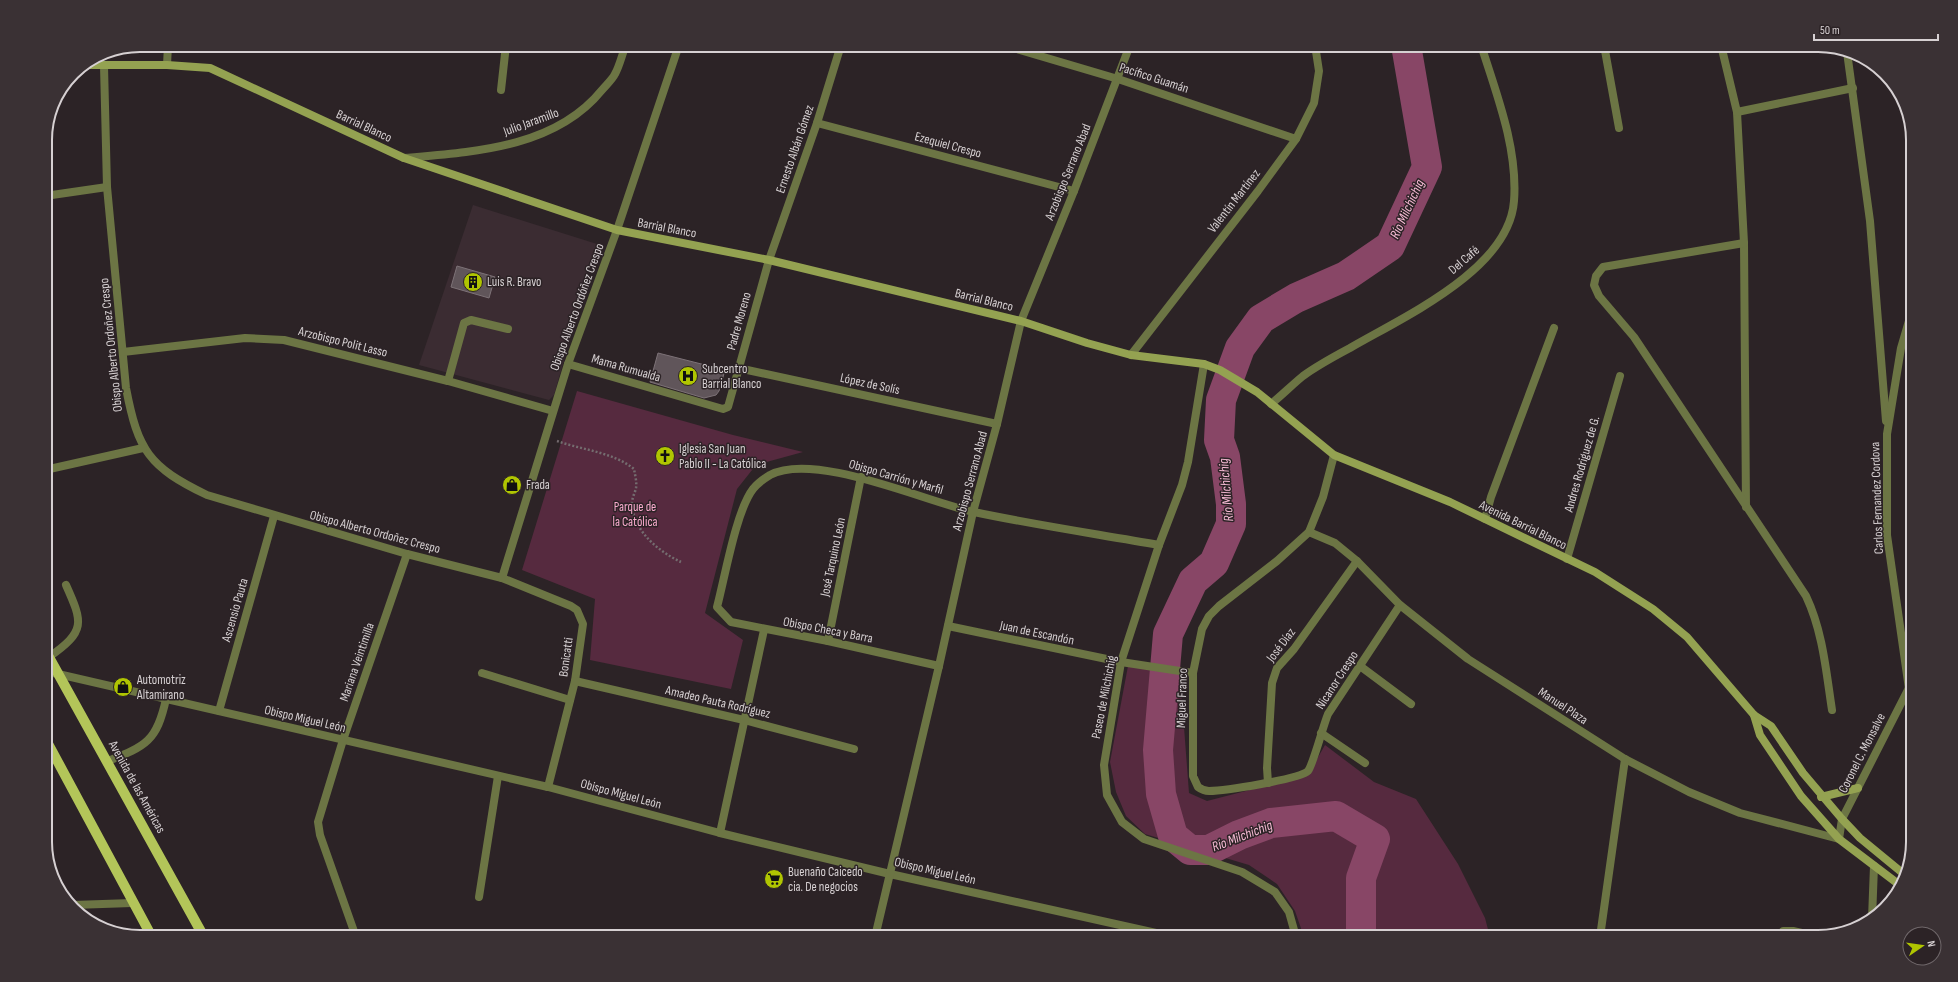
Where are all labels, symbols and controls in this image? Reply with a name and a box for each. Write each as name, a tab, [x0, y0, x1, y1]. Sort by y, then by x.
scale bar	[1814, 16, 1938, 42]
text: 50 m	[1820, 23, 1840, 38]
street label: Pacífico Guamán	[1117, 59, 1191, 97]
street label: Ernesto Albán Gómez	[772, 103, 818, 195]
street label: Julio Jaramillo	[500, 105, 561, 140]
street label: Barrial Blanco	[334, 106, 394, 146]
street label: Arzobispo Serrano Abad	[1041, 122, 1095, 223]
street label: Ezequiel Crespo	[913, 128, 983, 162]
street label: Valentín Martínez	[1204, 166, 1264, 236]
water label: Río Milchichig	[1386, 176, 1428, 241]
street label: Barrial Blanco	[636, 214, 698, 242]
street label: Obispo Alberto Ordóñez Crespo	[546, 241, 608, 373]
street label: Del Café	[1445, 242, 1483, 278]
building icon: Luis R. Bravo	[462, 271, 484, 293]
place label: Luis R. Bravo	[487, 274, 541, 290]
street label: Obispo Alberto Ordoñez Crespo	[96, 277, 126, 413]
street label: Barrial Blanco	[953, 285, 1015, 315]
street label: Padre Moreno	[723, 290, 755, 352]
street label: Arzobispo Polit Lasso	[296, 323, 389, 361]
street label: Mama Rumualda	[590, 350, 662, 386]
place label: Subcentro Barrial Blanco	[702, 361, 762, 392]
hospital icon: Subcentro Barrial Blanco	[677, 365, 699, 387]
street label: López de Solís	[839, 370, 902, 398]
street label: Andres Rodriguez de G.	[1560, 414, 1603, 515]
street label: Arzobispo Serrano Abad	[949, 429, 991, 533]
place label: Iglesia San Juan Pablo II - La Católica	[679, 441, 766, 472]
street label: Carlos Fernandez Cordova	[1867, 442, 1887, 554]
church icon: Iglesia San Juan Pablo II - La Católica	[654, 445, 676, 467]
street label: Obispo Carrión y Marfil	[847, 456, 945, 498]
water label: Río Milchichig	[1215, 457, 1237, 522]
shop icon: Frada	[501, 474, 523, 496]
place label: Frada	[526, 477, 550, 493]
street label: Avenida Barrial Blanco	[1476, 496, 1569, 553]
park label: Parque de la Católica	[613, 499, 657, 530]
street label: Obispo Alberto Ordoñez Crespo	[308, 507, 442, 557]
street label: José Tarquino León	[817, 516, 849, 599]
street label: Ascensio Pauta	[218, 576, 252, 645]
street label: Obispo Checa y Barra	[782, 613, 874, 647]
street label: Juan de Escandón	[997, 617, 1076, 649]
street label: Mariana Veintimilla	[336, 621, 378, 703]
street label: José Díaz	[1262, 625, 1299, 666]
street label: Bonicatti	[555, 636, 577, 678]
street label: Nicanor Crespo	[1312, 648, 1362, 712]
street label: Paseo de Milchichig	[1088, 654, 1120, 740]
street label: Miguel Franco	[1173, 668, 1191, 728]
place label: Automotriz Altamirano	[136, 672, 186, 703]
shop icon: Automotriz Altamirano	[112, 676, 134, 698]
street label: Amadeo Pauta Rodríguez	[663, 682, 772, 722]
street label: Manuel Plaza	[1535, 684, 1591, 728]
street label: Obispo Miguel León	[263, 702, 347, 736]
street label: Coronel C. Monsalve	[1835, 710, 1889, 796]
street label: Avenida de las Américas	[105, 737, 169, 836]
street label: Obispo Miguel León	[579, 776, 663, 812]
water label: Río Milchichig	[1209, 817, 1275, 855]
street label: Obispo Miguel León	[893, 854, 977, 888]
place label: Buenaño Caicedo cia. De negocios	[788, 864, 863, 895]
supermarket icon: Buenaño Caicedo cia. De negocios	[763, 868, 785, 890]
north arrow	[1902, 926, 1942, 966]
text: N	[1924, 940, 1938, 948]

